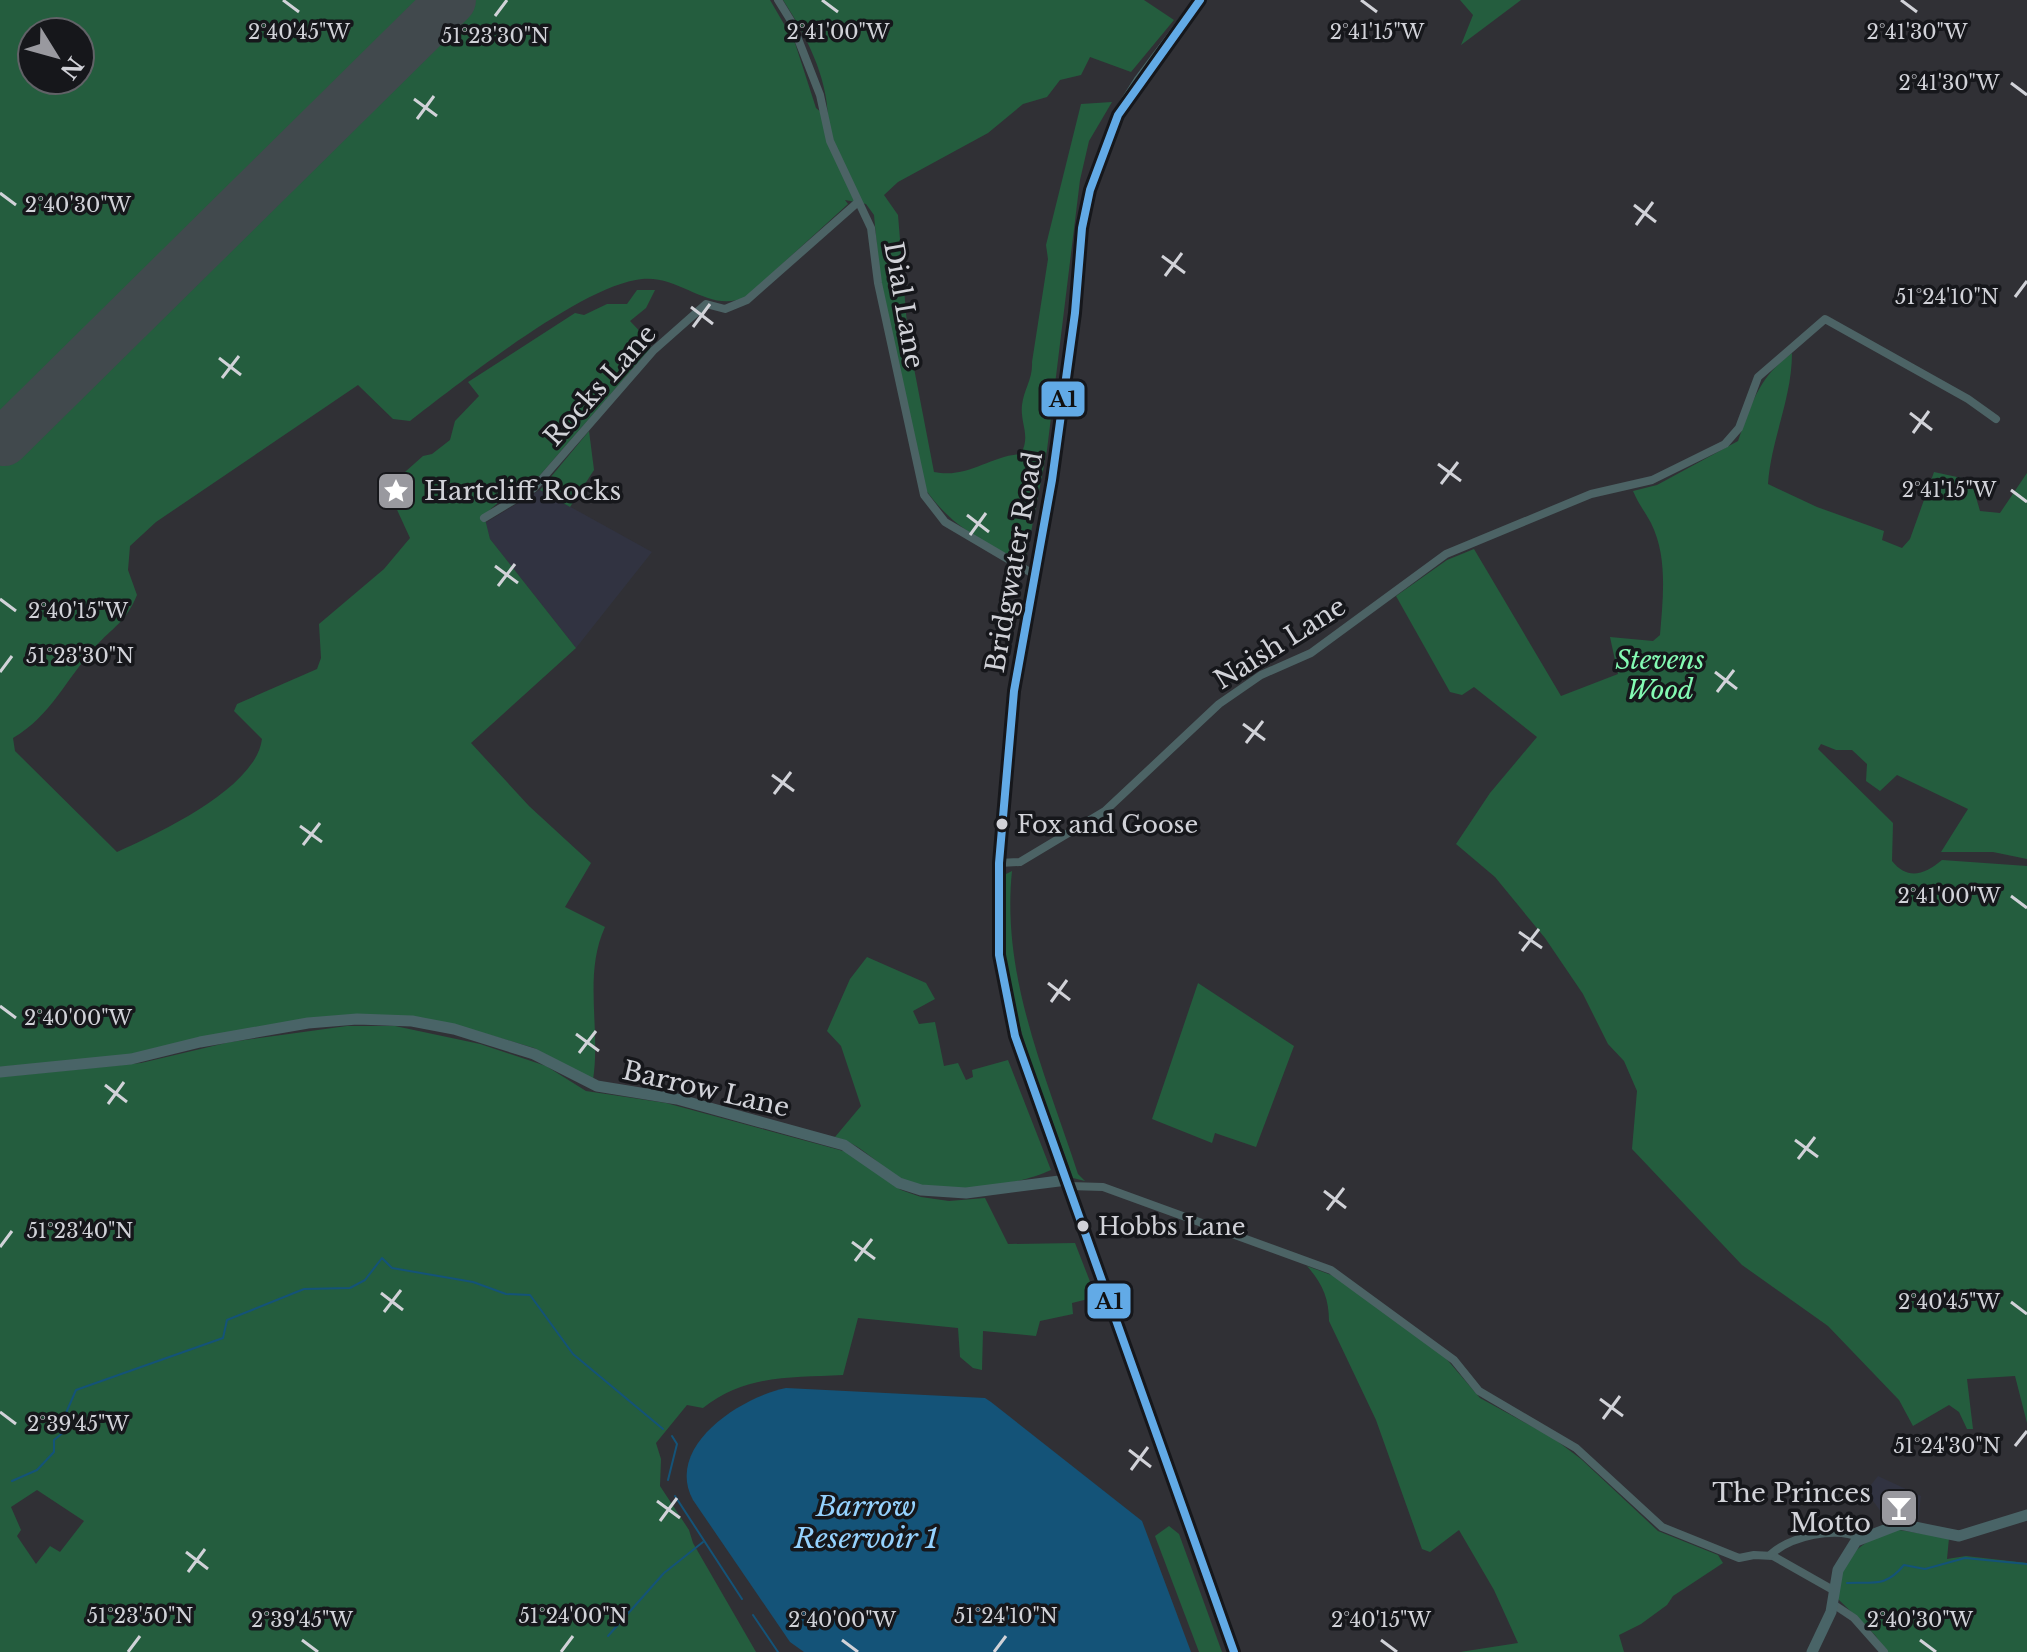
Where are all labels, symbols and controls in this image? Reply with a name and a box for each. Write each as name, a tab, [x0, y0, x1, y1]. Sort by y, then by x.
north arrow	[16, 16, 96, 96]
text: 2°40'45"W	[248, 20, 350, 44]
text: 2°41'00"W	[787, 20, 890, 44]
text: 2°41'15"W	[1330, 20, 1425, 44]
text: 2°41'30"W	[1867, 20, 1968, 44]
text: 51°23'30"N	[441, 24, 549, 48]
text: N	[54, 51, 89, 84]
text: 2°41'30"W	[1899, 71, 2000, 95]
text: 2°40'30"W	[25, 193, 132, 217]
street label: Dial Lane	[877, 239, 931, 371]
text: 51°24'10"N	[1895, 285, 1999, 309]
street label: Rocks Lane	[537, 318, 663, 452]
line badge: A1	[1040, 380, 1086, 418]
text: A1	[1048, 386, 1077, 413]
street label: Bridgwater Road	[979, 449, 1049, 675]
place icon: Hartcliff Rocks	[375, 470, 417, 512]
place label: Hartcliff Rocks	[424, 475, 621, 507]
text: 2°41'15"W	[1902, 478, 1997, 502]
street label: Naish Lane	[1208, 590, 1352, 696]
text: 2°40'15"W	[28, 599, 128, 623]
text: 51°23'30"N	[26, 644, 134, 668]
park label: Stevens Wood	[1615, 644, 1705, 706]
place label: Fox and Goose	[1017, 810, 1198, 839]
marker: Fox and Goose	[994, 816, 1010, 832]
text: 2°41'00"W	[1898, 884, 2001, 908]
text: 2°40'00"W	[24, 1006, 133, 1030]
street label: Barrow Lane	[619, 1054, 793, 1124]
place label: Hobbs Lane	[1098, 1212, 1245, 1241]
marker: Hobbs Lane	[1075, 1218, 1091, 1234]
text: 51°23'40"N	[27, 1219, 133, 1243]
line badge: A1	[1086, 1282, 1132, 1320]
text: A1	[1094, 1288, 1123, 1315]
text: 2°40'45"W	[1898, 1290, 2000, 1314]
text: 2°39'45"W	[27, 1412, 129, 1436]
text: 51°24'30"N	[1893, 1434, 2001, 1458]
place label: The Princes Motto	[1712, 1477, 1871, 1539]
bar icon: The Princes Motto	[1878, 1487, 1920, 1529]
water label: Barrow Reservoir 1	[793, 1489, 938, 1556]
text: 51°23'50"N	[87, 1604, 193, 1628]
text: 51°24'00"N	[518, 1604, 628, 1628]
text: 51°24'10"N	[954, 1604, 1058, 1628]
text: 2°39'45"W	[251, 1608, 353, 1632]
text: 2°40'00"W	[788, 1608, 897, 1632]
text: 2°40'15"W	[1331, 1608, 1431, 1632]
text: 2°40'30"W	[1867, 1608, 1974, 1632]

